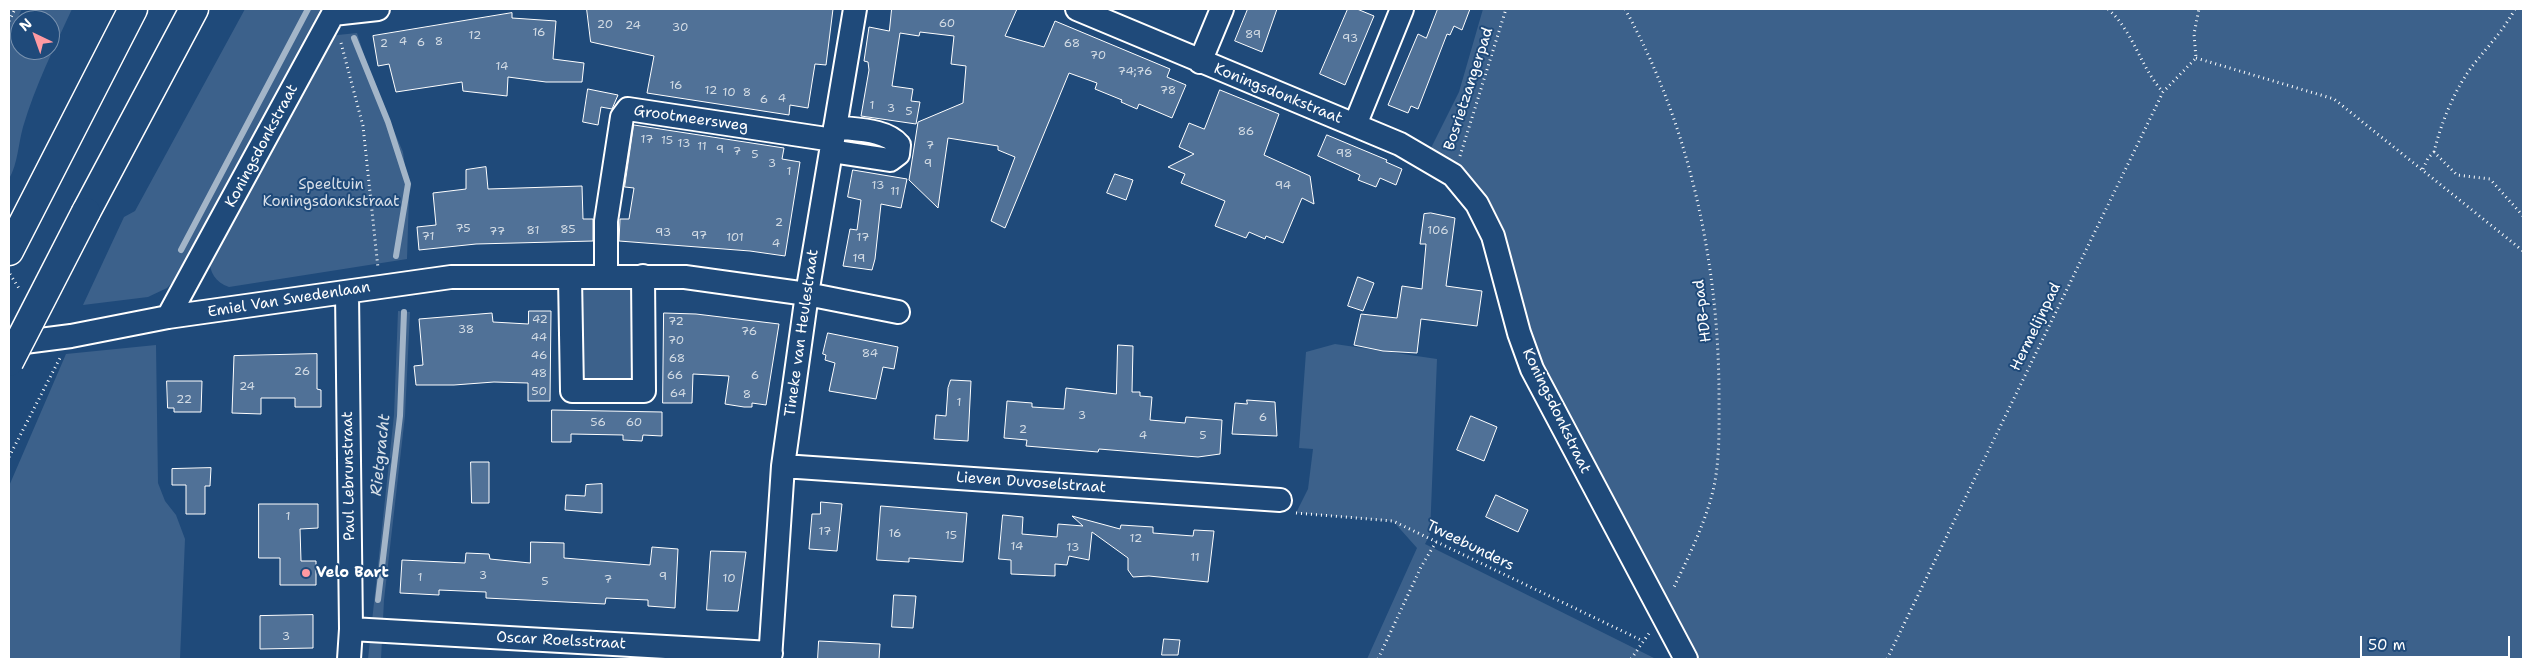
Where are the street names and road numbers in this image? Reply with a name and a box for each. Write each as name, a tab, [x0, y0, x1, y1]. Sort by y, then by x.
street label: Bosrietzangerpad	[1441, 25, 1497, 153]
street label: Koningsdonkstraat	[1211, 60, 1345, 128]
street label: Koningsdonkstraat	[222, 81, 302, 211]
street label: Grootmeersweg	[633, 102, 749, 136]
street label: Tineke van Heulestraat	[781, 248, 823, 418]
street label: Emiel Van Swedenlaan	[206, 278, 372, 322]
street label: HDB-pad	[1690, 279, 1716, 343]
street label: Hermelijnpad	[2007, 280, 2065, 374]
street label: Koningsdonkstraat	[1518, 345, 1594, 477]
street label: Paul Lebrunstraat	[339, 411, 359, 541]
street label: Lieven Duvoselstraat	[955, 469, 1107, 497]
street label: Tweebunders	[1423, 517, 1517, 575]
street label: Oscar Roelsstraat	[496, 629, 626, 653]

